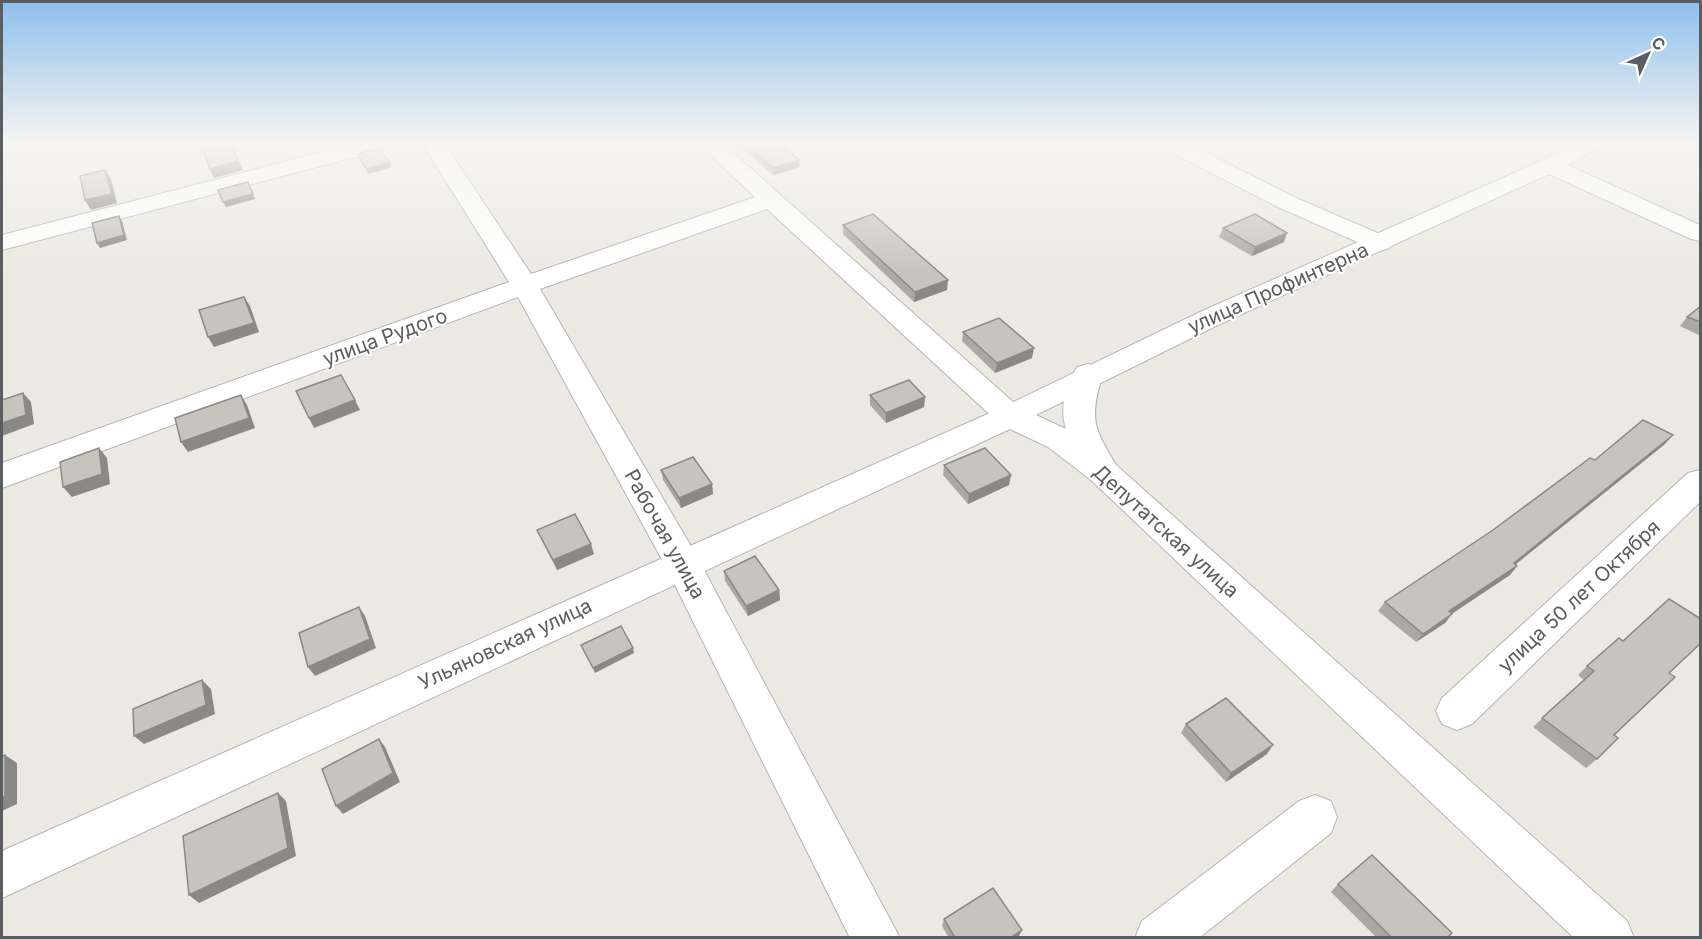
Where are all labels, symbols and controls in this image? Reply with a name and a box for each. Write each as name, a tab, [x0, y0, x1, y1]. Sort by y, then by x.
north arrow	[1618, 24, 1678, 84]
text: С	[1647, 32, 1670, 55]
street label: улица Профинтерна	[1184, 237, 1372, 339]
street label: улица Рудого	[320, 303, 450, 371]
street label: Депутатская улица	[1088, 459, 1244, 603]
street label: Рабочая улица	[620, 465, 710, 603]
street label: улица 50 лет Октября	[1493, 515, 1665, 677]
street label: Ульяновская улица	[415, 593, 595, 695]

